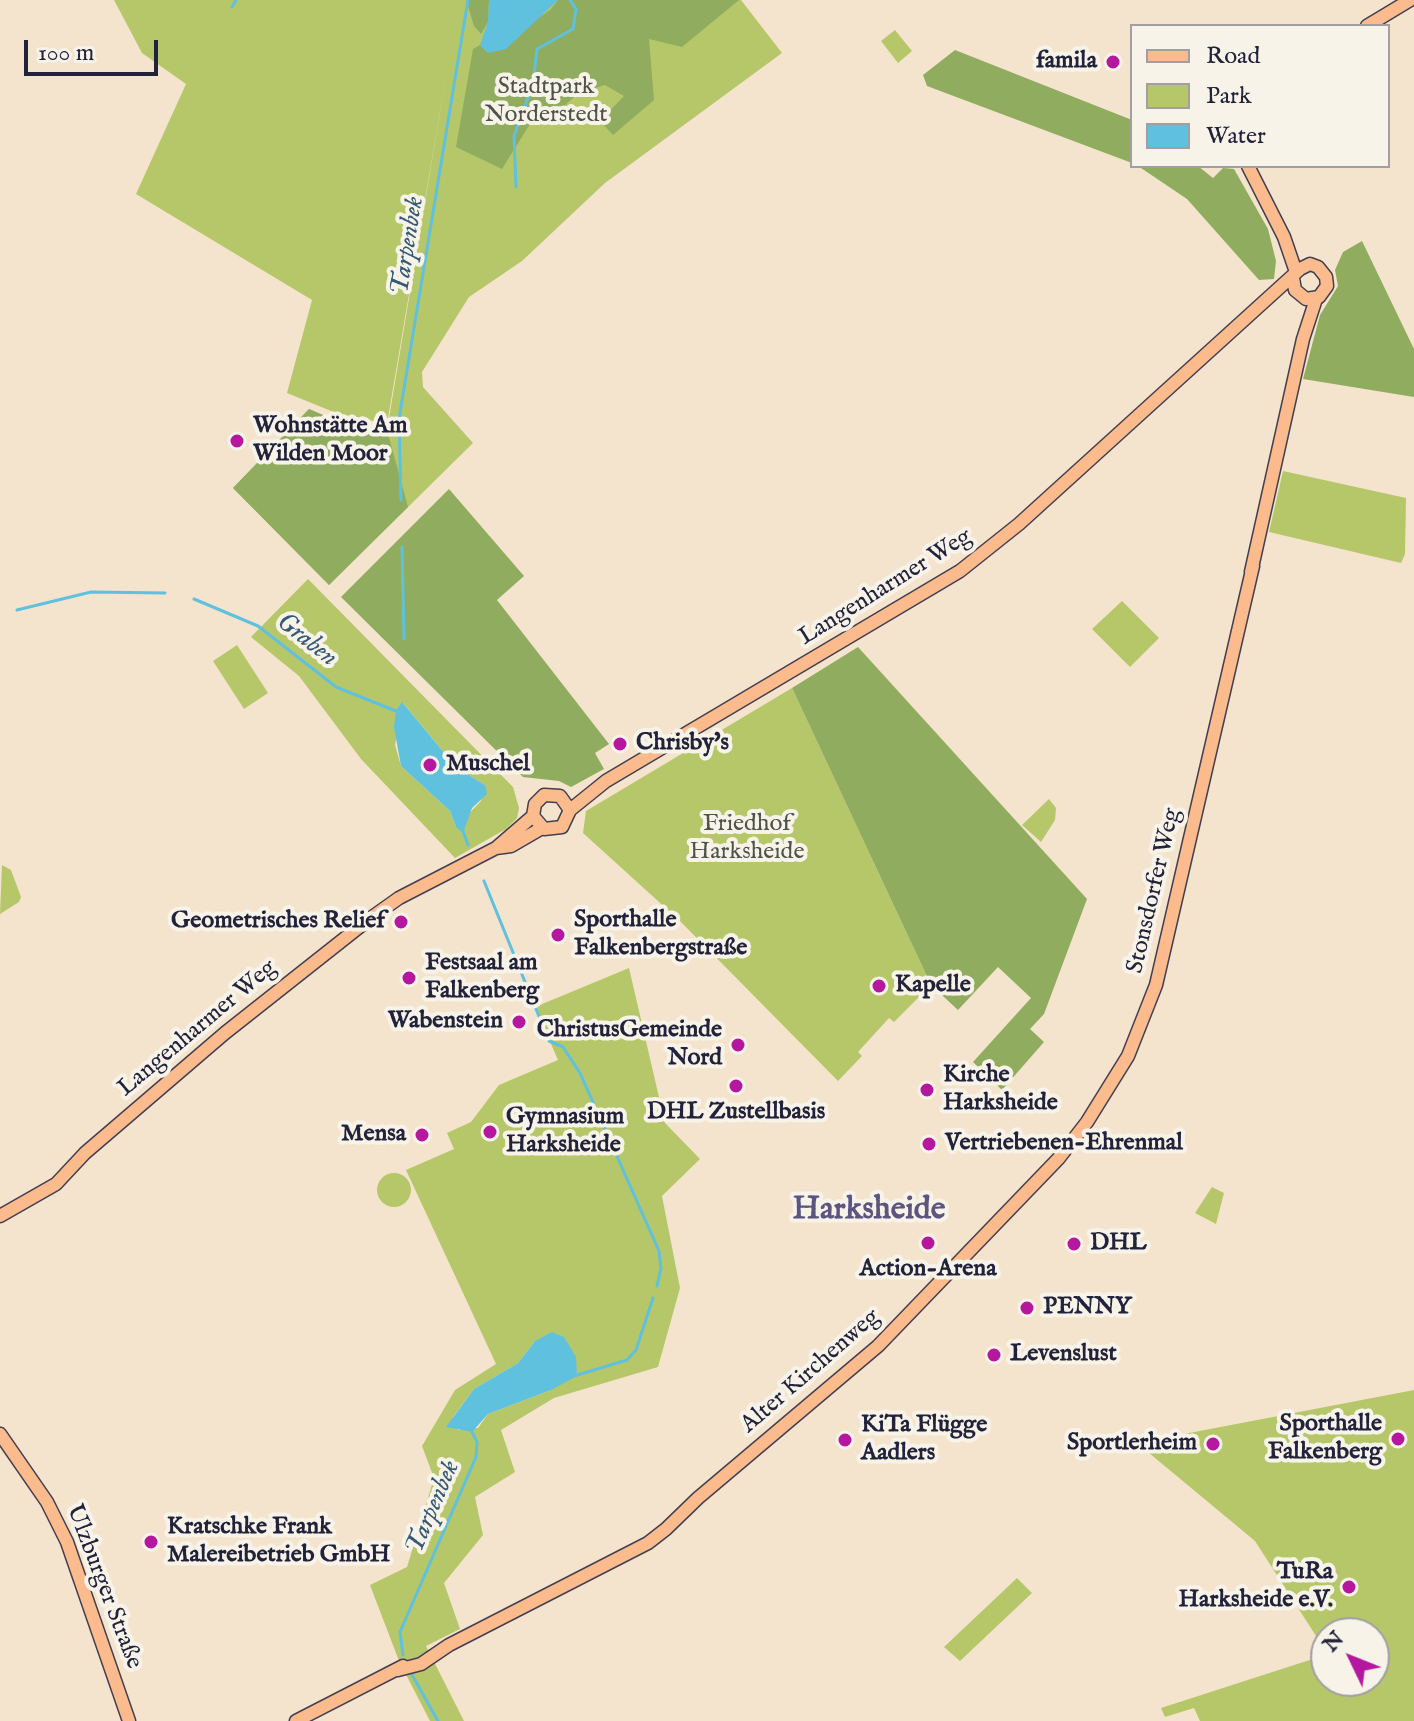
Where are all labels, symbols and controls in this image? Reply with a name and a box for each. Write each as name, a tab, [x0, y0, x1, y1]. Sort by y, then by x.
scale bar	[28, 24, 162, 74]
legend	[1130, 24, 1390, 168]
text: 100 m	[38, 38, 94, 69]
text: Road	[1206, 41, 1260, 72]
place label: famila	[1036, 48, 1097, 76]
marker: famila	[1104, 53, 1122, 71]
park label: Stadtpark Norderstedt	[484, 74, 608, 130]
text: Park	[1206, 81, 1252, 112]
text: Water	[1206, 121, 1266, 152]
water label: Tarpenbek	[386, 195, 432, 297]
place label: Wohnstätte Am Wilden Moor	[253, 413, 408, 469]
marker: Wohnstätte Am Wilden Moor	[228, 432, 246, 450]
street label: Langenharmer Weg	[794, 523, 978, 653]
water label: Graben	[269, 607, 343, 675]
place label: Chrisby's	[636, 730, 729, 758]
marker: Chrisby's	[611, 735, 629, 753]
place label: Muschel	[446, 751, 530, 779]
marker: Muschel	[421, 756, 439, 774]
street label: Stonsdorfer Weg	[1122, 806, 1188, 976]
park label: Friedhof Harksheide	[690, 811, 804, 867]
place label: Sporthalle Falkenbergstraße	[574, 907, 747, 963]
place label: Geometrisches Relief	[171, 908, 385, 936]
marker: Geometrisches Relief	[392, 913, 410, 931]
marker: Sporthalle Falkenbergstraße	[549, 926, 567, 944]
place label: Festsaal am Falkenberg	[425, 950, 539, 1006]
street label: Langenharmer Weg	[113, 954, 283, 1104]
marker: Festsaal am Falkenberg	[400, 969, 418, 987]
place label: Kapelle	[895, 972, 971, 1000]
marker: Kapelle	[870, 977, 888, 995]
place label: Wabenstein	[388, 1008, 503, 1036]
marker: Wabenstein	[510, 1013, 528, 1031]
place label: ChristusGemeinde Nord	[537, 1017, 722, 1073]
marker: ChristusGemeinde Nord	[729, 1036, 747, 1054]
place label: Kirche Harksheide	[943, 1062, 1058, 1118]
marker: DHL Zustellbasis	[727, 1077, 745, 1095]
marker: Kirche Harksheide	[918, 1081, 936, 1099]
place label: DHL Zustellbasis	[647, 1099, 825, 1127]
place label: Gymnasium Harksheide	[506, 1104, 624, 1160]
place label: Mensa	[341, 1121, 406, 1149]
marker: Gymnasium Harksheide	[481, 1123, 499, 1141]
marker: Mensa	[413, 1126, 431, 1144]
place label: Vertriebenen-Ehrenmal	[945, 1130, 1183, 1158]
marker: Vertriebenen-Ehrenmal	[920, 1135, 938, 1153]
district label: Harksheide	[792, 1192, 946, 1230]
place label: DHL	[1090, 1230, 1147, 1258]
marker: Action-Arena	[919, 1234, 937, 1252]
marker: DHL	[1065, 1235, 1083, 1253]
place label: Action-Arena	[859, 1256, 997, 1284]
place label: PENNY	[1043, 1294, 1131, 1322]
marker: PENNY	[1018, 1299, 1036, 1317]
street label: Alter Kirchenweg	[736, 1304, 886, 1440]
place label: Levenslust	[1010, 1341, 1117, 1369]
marker: Levenslust	[985, 1346, 1003, 1364]
place label: Sporthalle Falkenberg	[1268, 1411, 1382, 1467]
place label: KiTa Flügge Aadlers	[861, 1412, 987, 1468]
place label: Sportlerheim	[1067, 1430, 1197, 1458]
marker: Sporthalle Falkenberg	[1389, 1430, 1407, 1448]
marker: KiTa Flügge Aadlers	[836, 1431, 854, 1449]
marker: Sportlerheim	[1204, 1435, 1222, 1453]
water label: Tarpenbek	[400, 1456, 468, 1560]
street label: Ulzburger Straße	[58, 1501, 148, 1673]
place label: Kratschke Frank Malereibetrieb GmbH	[167, 1514, 390, 1570]
marker: Kratschke Frank Malereibetrieb GmbH	[142, 1533, 160, 1551]
place label: TuRa Harksheide e.V.	[1178, 1559, 1333, 1615]
marker: TuRa Harksheide e.V.	[1340, 1578, 1358, 1596]
north arrow	[1310, 1617, 1390, 1697]
text: N	[1317, 1625, 1351, 1659]

